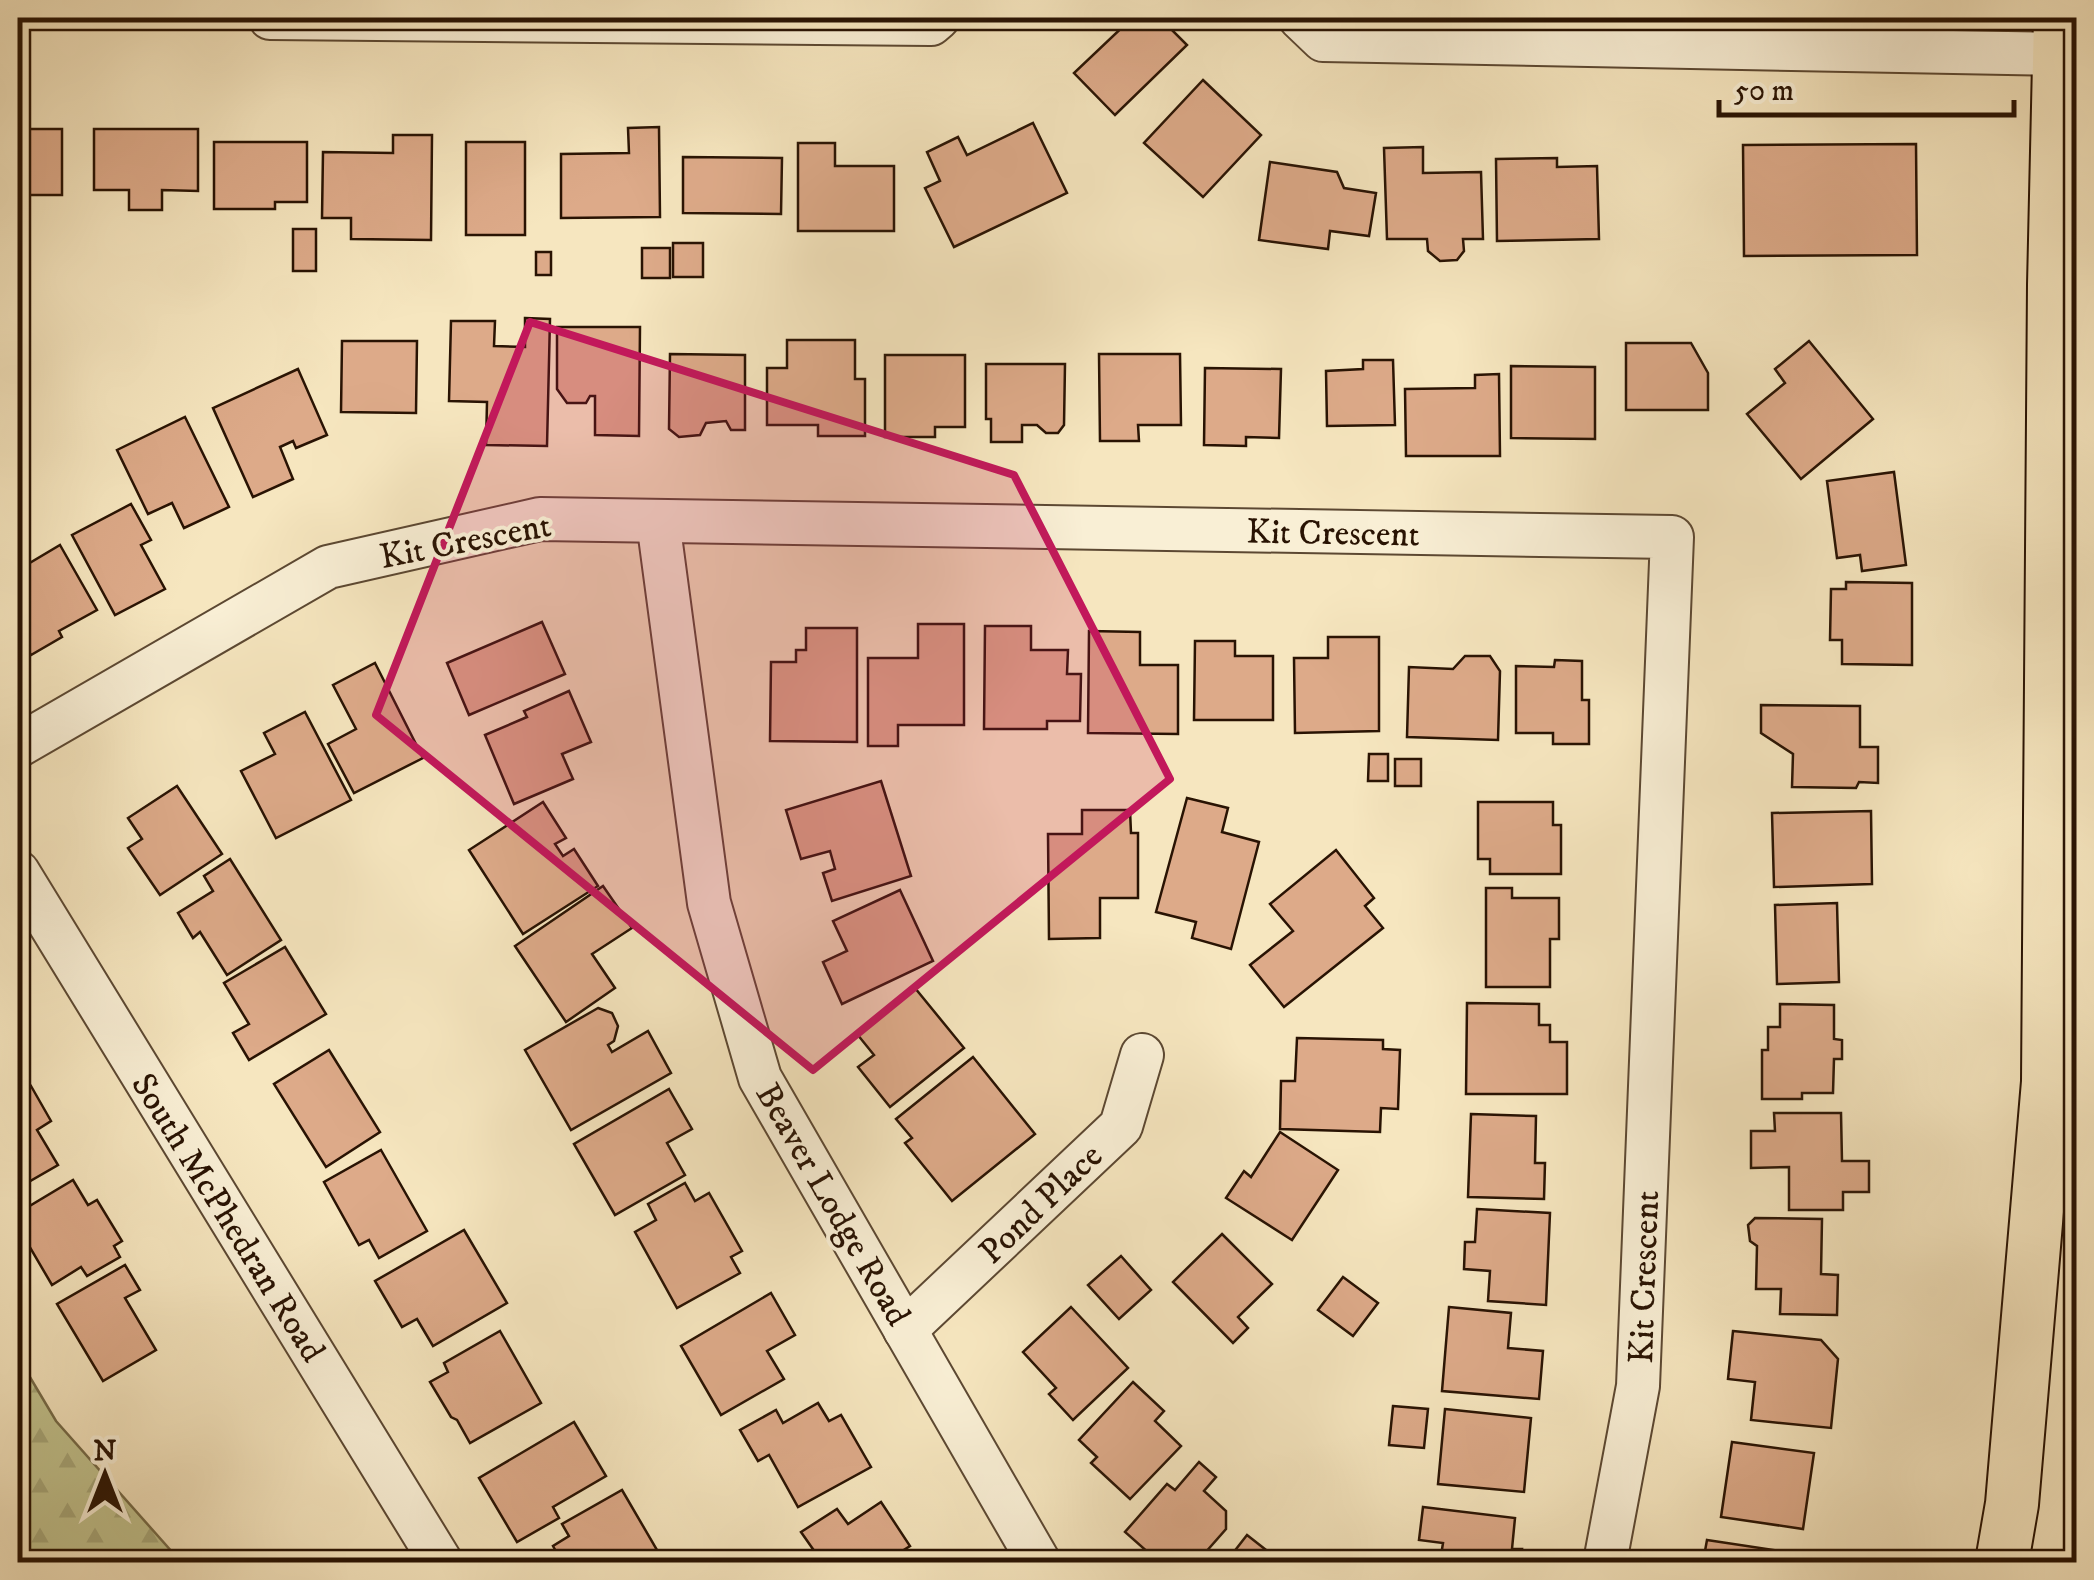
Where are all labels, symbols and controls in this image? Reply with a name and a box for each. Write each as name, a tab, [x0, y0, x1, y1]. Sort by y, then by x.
scale bar	[1719, 55, 2014, 117]
text: 50 m	[1734, 73, 1794, 110]
street label: Kit Crescent	[376, 504, 555, 580]
street label: Kit Crescent	[1246, 510, 1420, 558]
street label: South McPhedran Road	[121, 1065, 334, 1371]
street label: Beaver Lodge Road	[745, 1076, 920, 1335]
street label: Pond Place	[970, 1135, 1112, 1274]
street label: Kit Crescent	[1620, 1190, 1670, 1364]
north arrow	[55, 1425, 155, 1525]
text: N	[94, 1434, 117, 1469]

